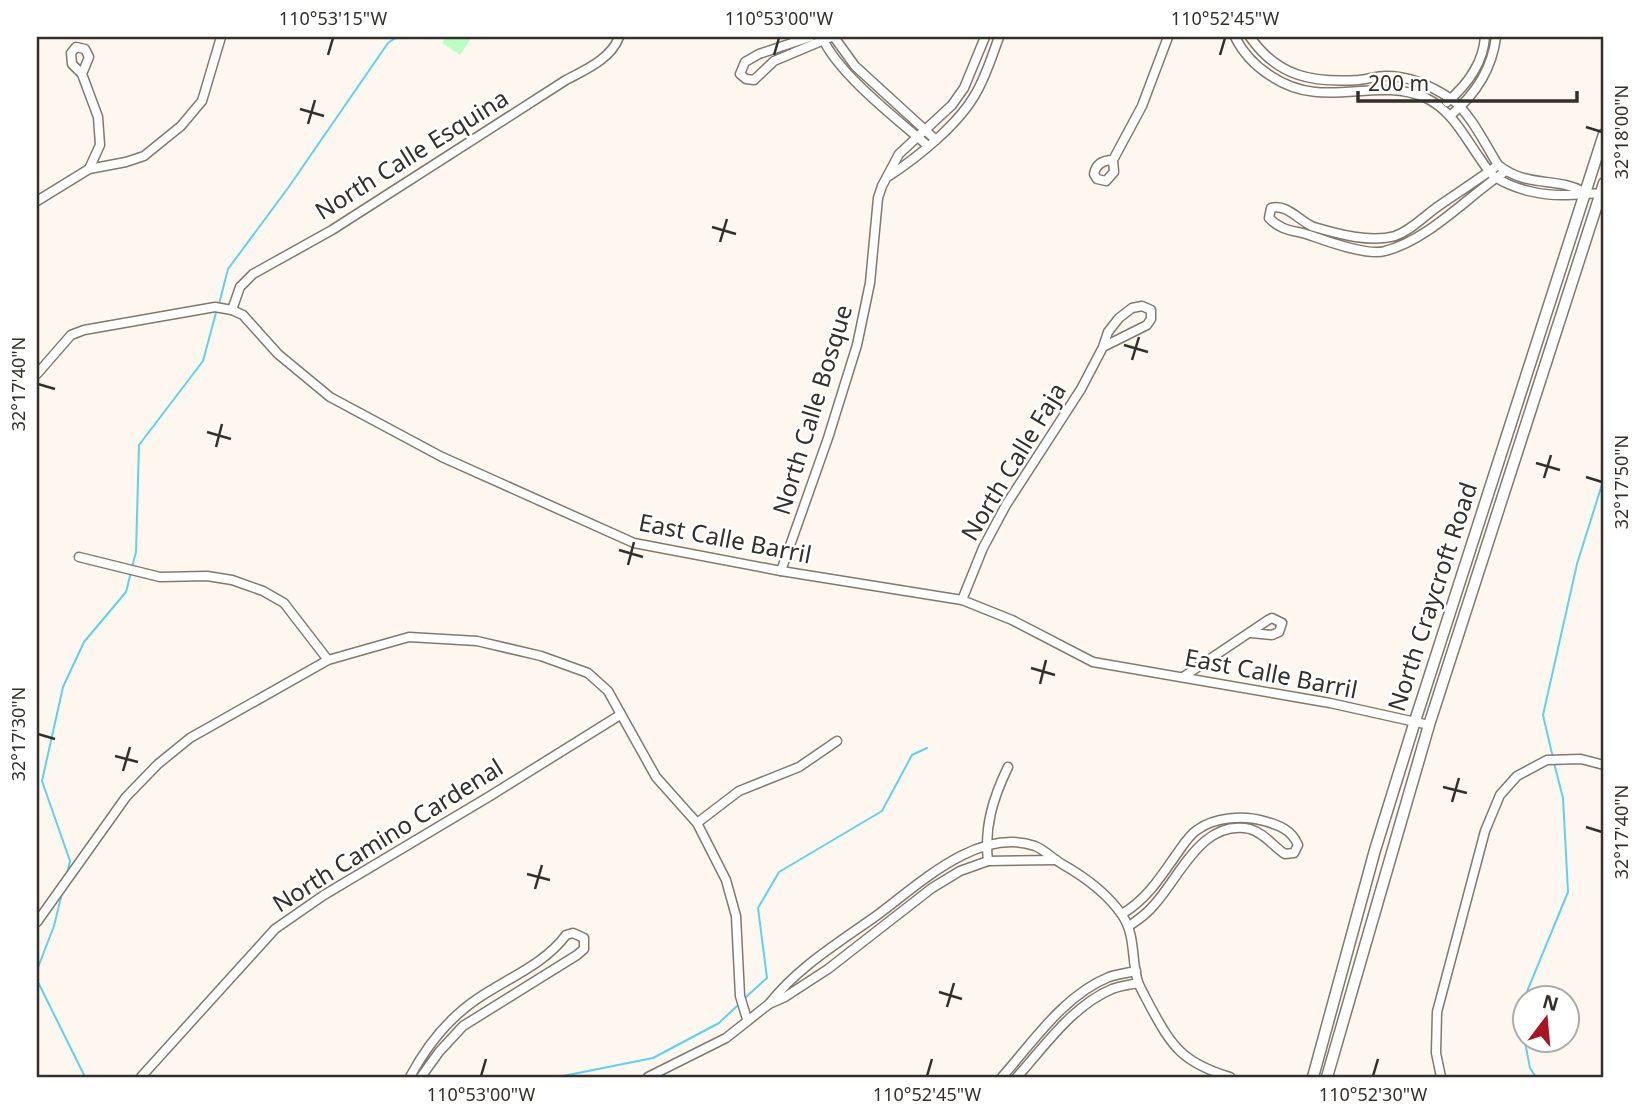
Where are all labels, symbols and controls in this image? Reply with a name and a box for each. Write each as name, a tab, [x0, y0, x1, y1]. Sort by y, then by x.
text: 110°53'15"W	[279, 6, 387, 30]
text: 110°53'00"W	[725, 6, 833, 30]
text: 110°52'45"W	[1171, 6, 1279, 30]
scale bar	[1358, 60, 1576, 104]
text: 200 m	[1368, 69, 1429, 97]
street label: North Calle Esquina	[308, 81, 514, 227]
text: 32°18'00"N	[1609, 85, 1633, 179]
street label: North Calle Bosque	[764, 301, 859, 519]
text: 32°17'40"N	[6, 337, 30, 431]
street label: North Calle Faja	[953, 376, 1073, 546]
text: 32°17'50"N	[1609, 435, 1633, 529]
street label: North Craycroft Road	[1379, 478, 1484, 715]
street label: East Calle Barril	[636, 505, 814, 570]
street label: East Calle Barril	[1182, 640, 1360, 705]
text: 32°17'30"N	[6, 687, 30, 781]
street label: North Camino Cardenal	[266, 750, 509, 919]
text: 32°17'40"N	[1609, 785, 1633, 879]
north arrow	[1512, 984, 1582, 1054]
text: N	[1540, 988, 1562, 1017]
text: 110°53'00"W	[427, 1082, 535, 1106]
text: 110°52'45"W	[873, 1082, 981, 1106]
text: 110°52'30"W	[1319, 1082, 1427, 1106]

